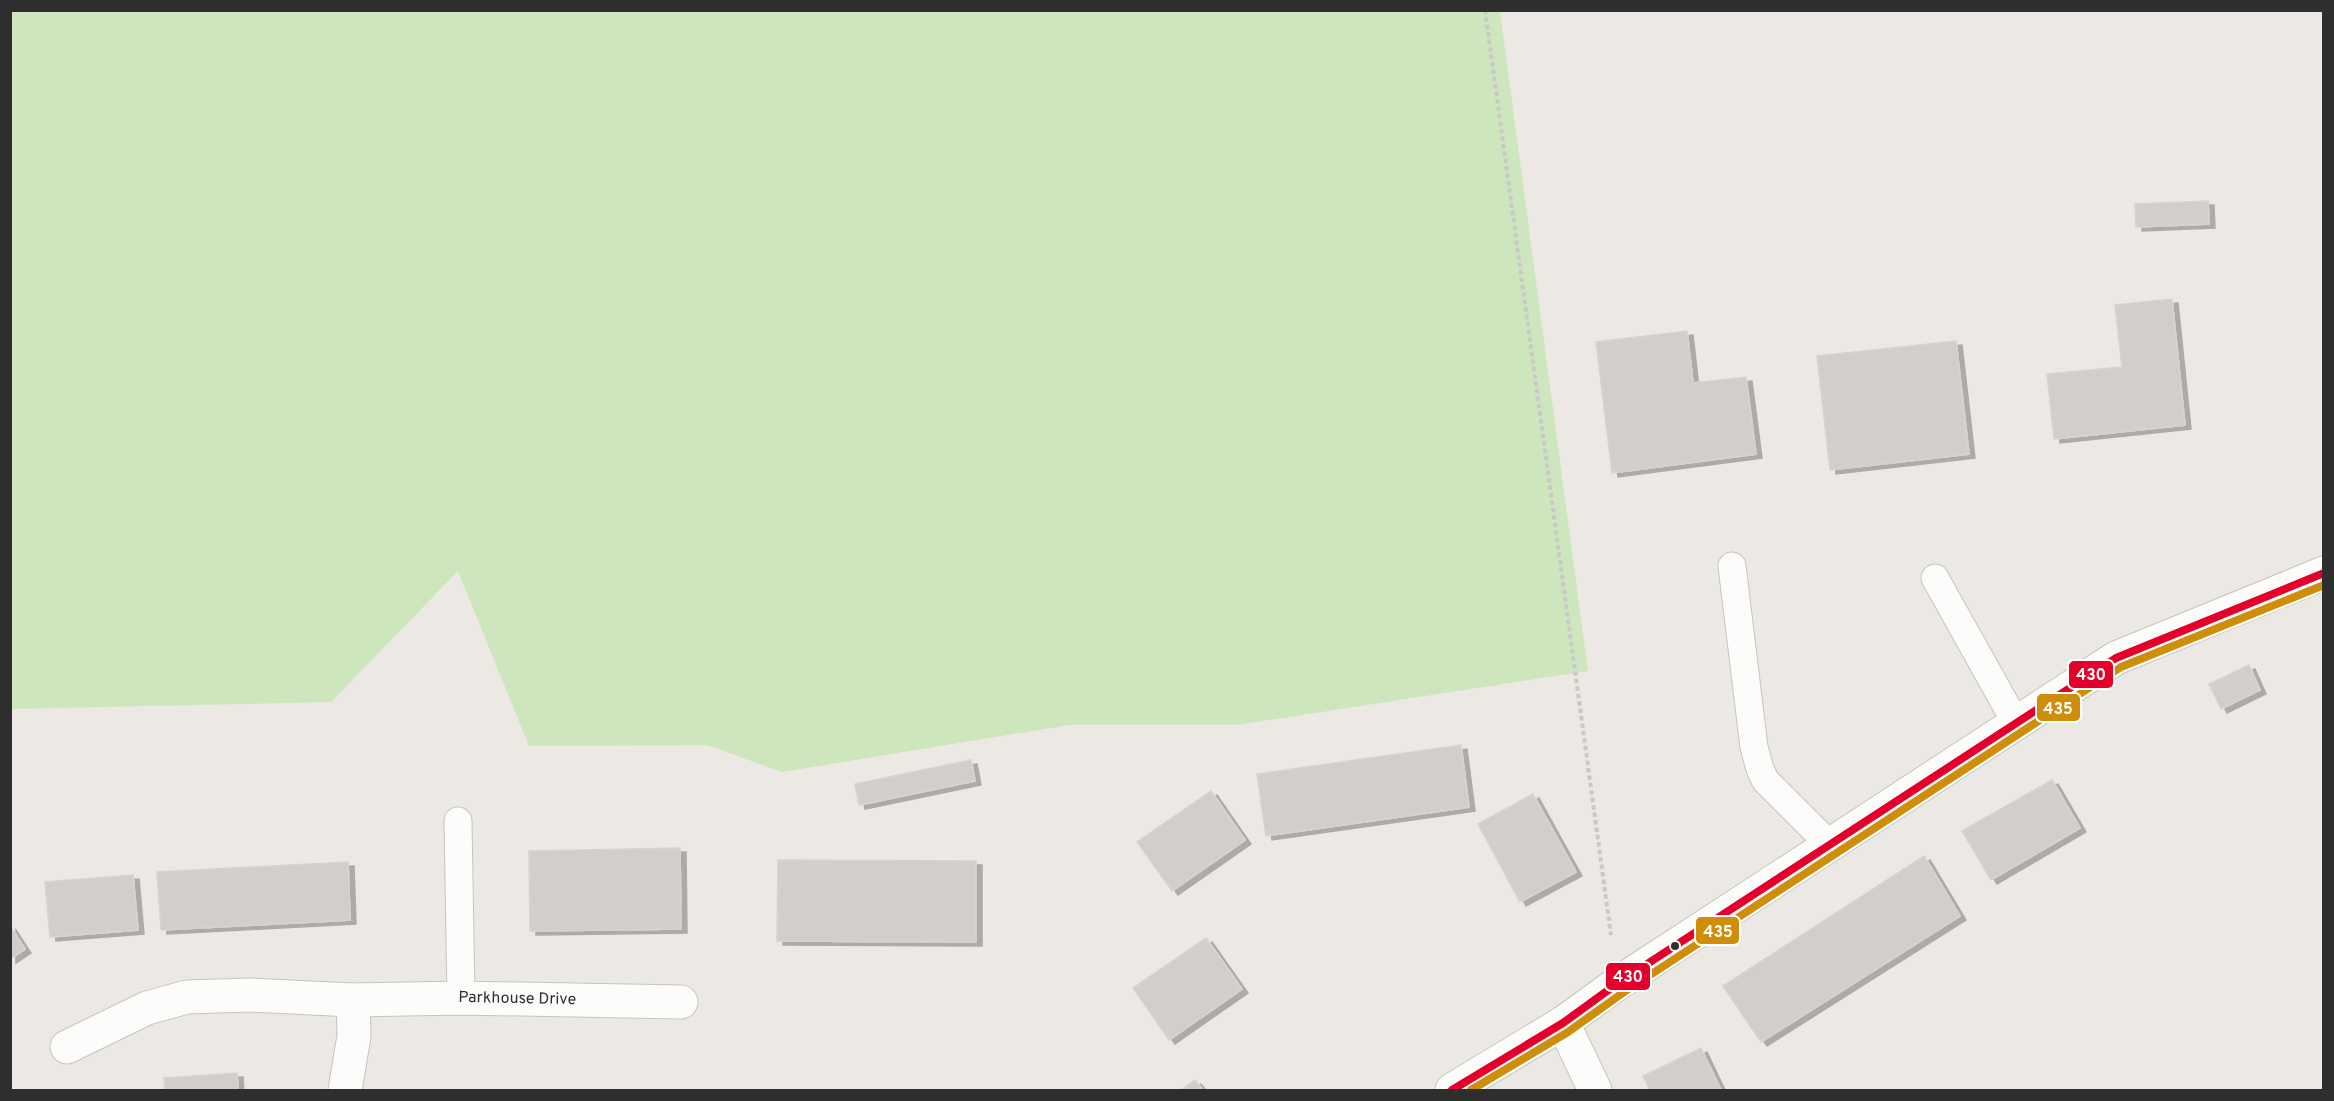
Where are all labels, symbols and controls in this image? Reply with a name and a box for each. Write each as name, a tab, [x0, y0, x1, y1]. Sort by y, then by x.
line badge: 430	[2068, 660, 2114, 689]
text: 430	[2076, 666, 2106, 686]
line badge: 435	[2036, 693, 2081, 722]
text: 435	[2043, 700, 2073, 720]
line badge: 435	[1695, 916, 1740, 945]
text: 435	[1703, 923, 1733, 943]
unlabelled marker	[1669, 940, 1681, 952]
line badge: 430	[1605, 962, 1651, 991]
text: 430	[1613, 968, 1643, 988]
street label: Parkhouse Drive	[458, 988, 576, 1010]

